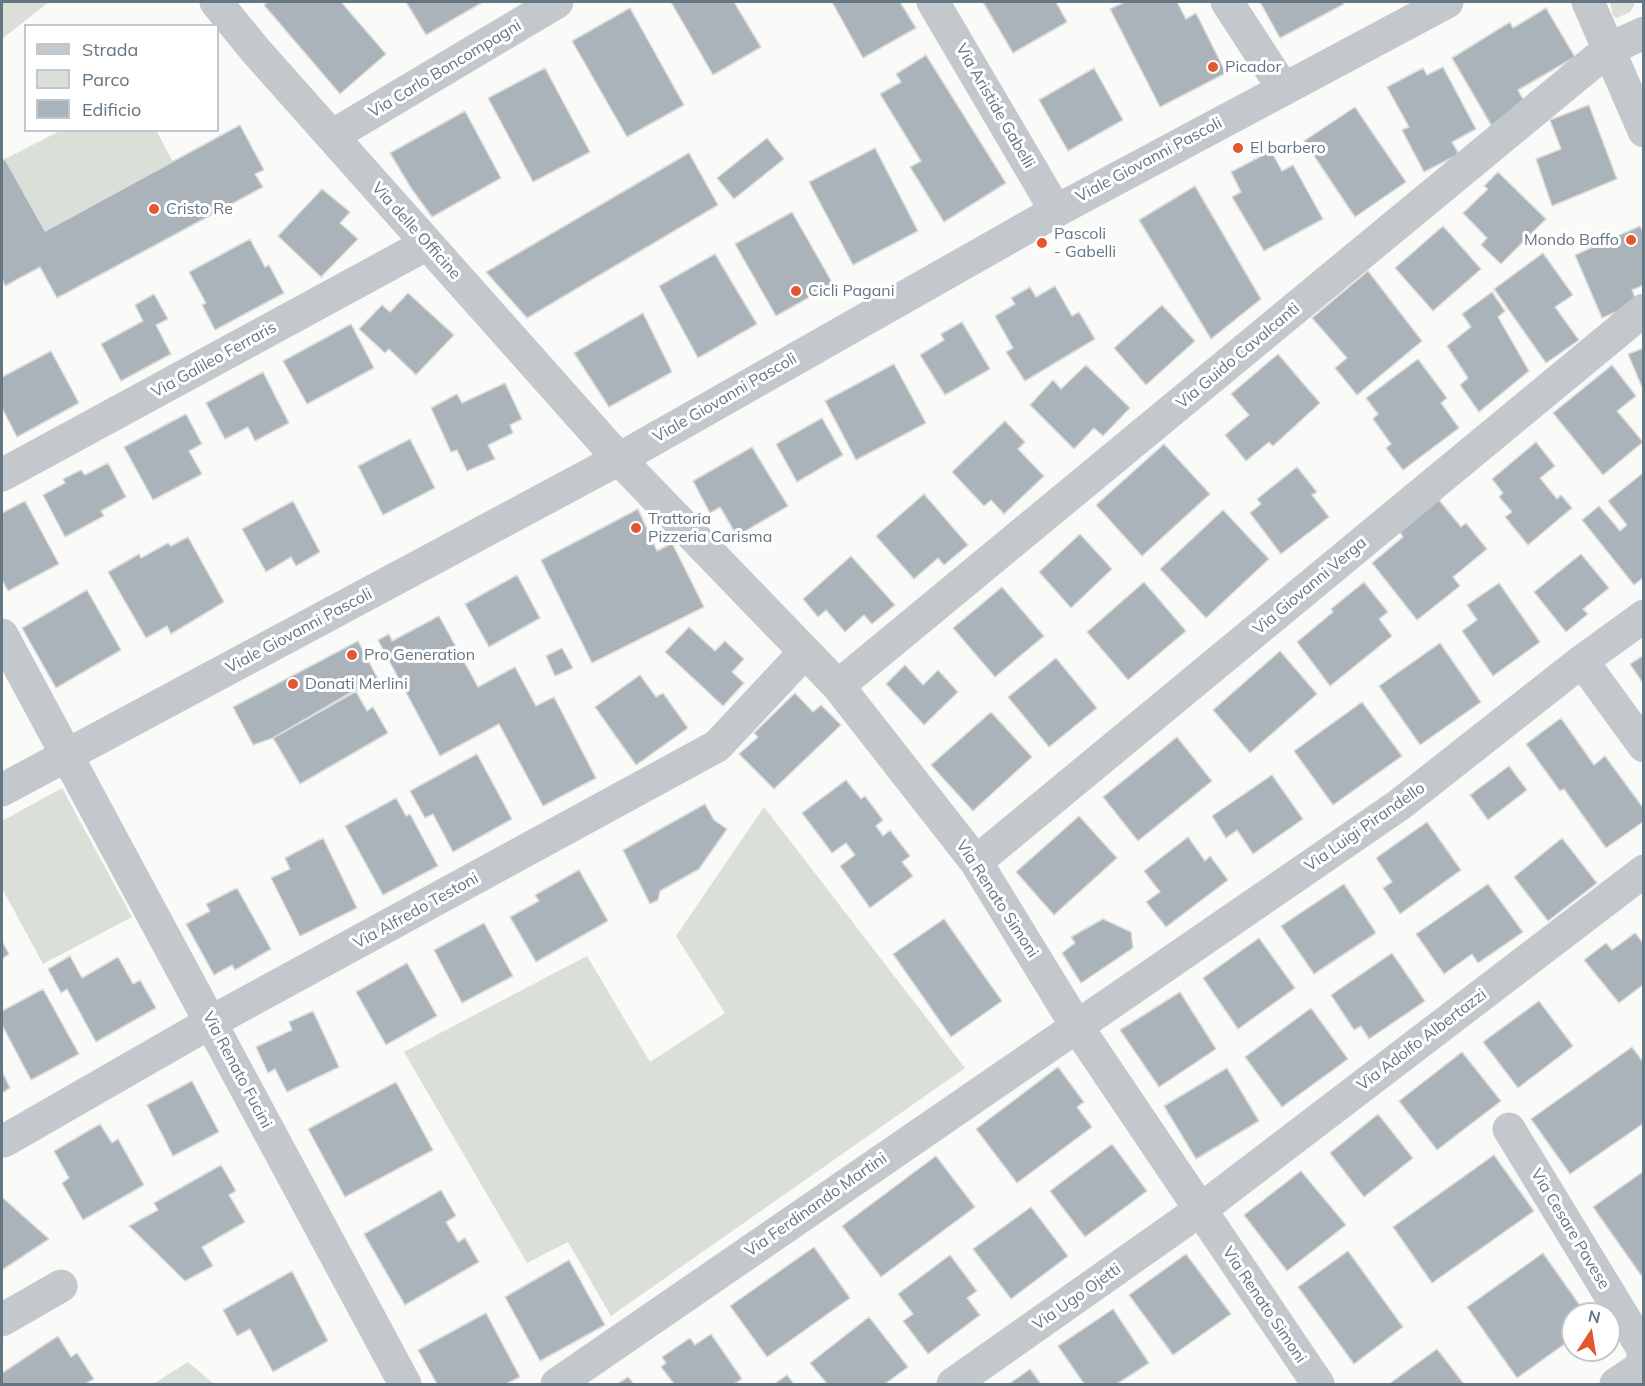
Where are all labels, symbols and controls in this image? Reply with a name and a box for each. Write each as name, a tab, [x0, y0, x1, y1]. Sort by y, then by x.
street label: Via Carlo Boncompagni	[365, 16, 525, 122]
legend	[24, 24, 219, 132]
text: Strada	[82, 38, 138, 61]
street label: Via Aristide Gabelli	[951, 40, 1039, 172]
place label: Picador	[1225, 57, 1281, 77]
marker: Picador	[1206, 60, 1220, 74]
text: Parco	[82, 68, 130, 91]
text: Edificio	[82, 98, 141, 121]
street label: Viale Giovanni Pascoli	[1073, 113, 1225, 207]
place label: El barbero	[1250, 138, 1326, 158]
marker: El barbero	[1231, 141, 1245, 155]
street label: Via delle Officine	[367, 178, 465, 284]
place label: Cristo Re	[166, 199, 233, 219]
marker: Cristo Re	[147, 202, 161, 216]
place label: Pascoli - Gabelli	[1054, 224, 1116, 262]
place label: Mondo Baffo	[1524, 230, 1619, 250]
marker: Mondo Baffo	[1624, 233, 1638, 247]
marker: Pascoli - Gabelli	[1035, 236, 1049, 250]
place label: Cicli Pagani	[808, 281, 895, 301]
marker: Cicli Pagani	[789, 284, 803, 298]
street label: Via Guido Cavalcanti	[1173, 299, 1303, 413]
street label: Via Galileo Ferraris	[148, 318, 280, 402]
street label: Viale Giovanni Pascoli	[650, 349, 800, 447]
place label: Trattoria Pizzeria Carisma	[648, 509, 772, 547]
marker: Trattoria Pizzeria Carisma	[629, 521, 643, 535]
street label: Via Giovanni Verga	[1250, 533, 1370, 639]
street label: Viale Giovanni Pascoli	[223, 584, 375, 678]
place label: Pro Generation	[364, 645, 475, 665]
marker: Pro Generation	[345, 648, 359, 662]
place label: Donati Merlini	[305, 674, 408, 694]
marker: Donati Merlini	[286, 677, 300, 691]
street label: Via Luigi Pirandello	[1301, 778, 1429, 876]
street label: Via Renato Simoni	[952, 837, 1042, 961]
street label: Via Alfredo Testoni	[350, 869, 482, 953]
street label: Via Adolfo Albertazzi	[1353, 985, 1491, 1095]
street label: Via Renato Fucini	[198, 1008, 276, 1132]
street label: Via Ferdinando Martini	[741, 1149, 891, 1261]
street label: Via Cesare Pavese	[1526, 1165, 1614, 1293]
street label: Via Renato Simoni	[1218, 1243, 1310, 1367]
street label: Via Ugo Ojetti	[1029, 1260, 1125, 1334]
north arrow	[1561, 1302, 1621, 1362]
text: N	[1586, 1305, 1602, 1327]

